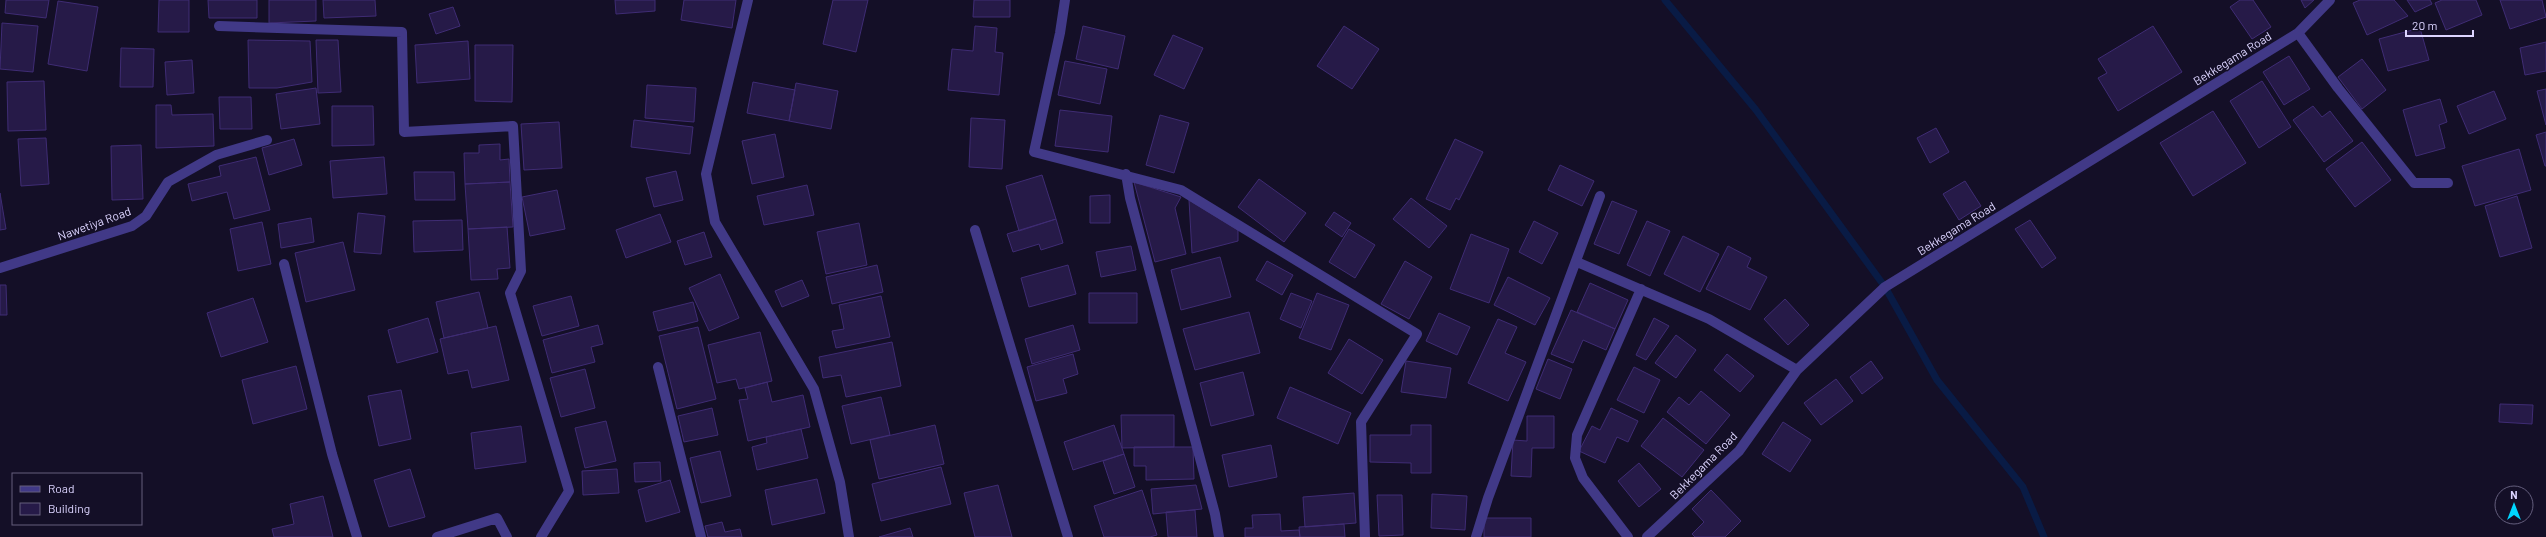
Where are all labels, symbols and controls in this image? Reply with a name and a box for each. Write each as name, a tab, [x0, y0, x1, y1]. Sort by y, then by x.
scale bar	[2406, 12, 2473, 38]
text: 20 m	[2412, 18, 2438, 32]
street label: Bekkegama Road	[2190, 28, 2274, 88]
street label: Bekkegama Road	[1914, 198, 1998, 258]
street label: Nawetiya Road	[56, 203, 132, 243]
street label: Bekkegama Road	[1666, 428, 1740, 502]
legend	[12, 473, 142, 525]
text: Road	[48, 481, 75, 495]
north arrow	[2494, 485, 2534, 525]
text: N	[2510, 488, 2518, 501]
text: Building	[48, 501, 90, 515]

